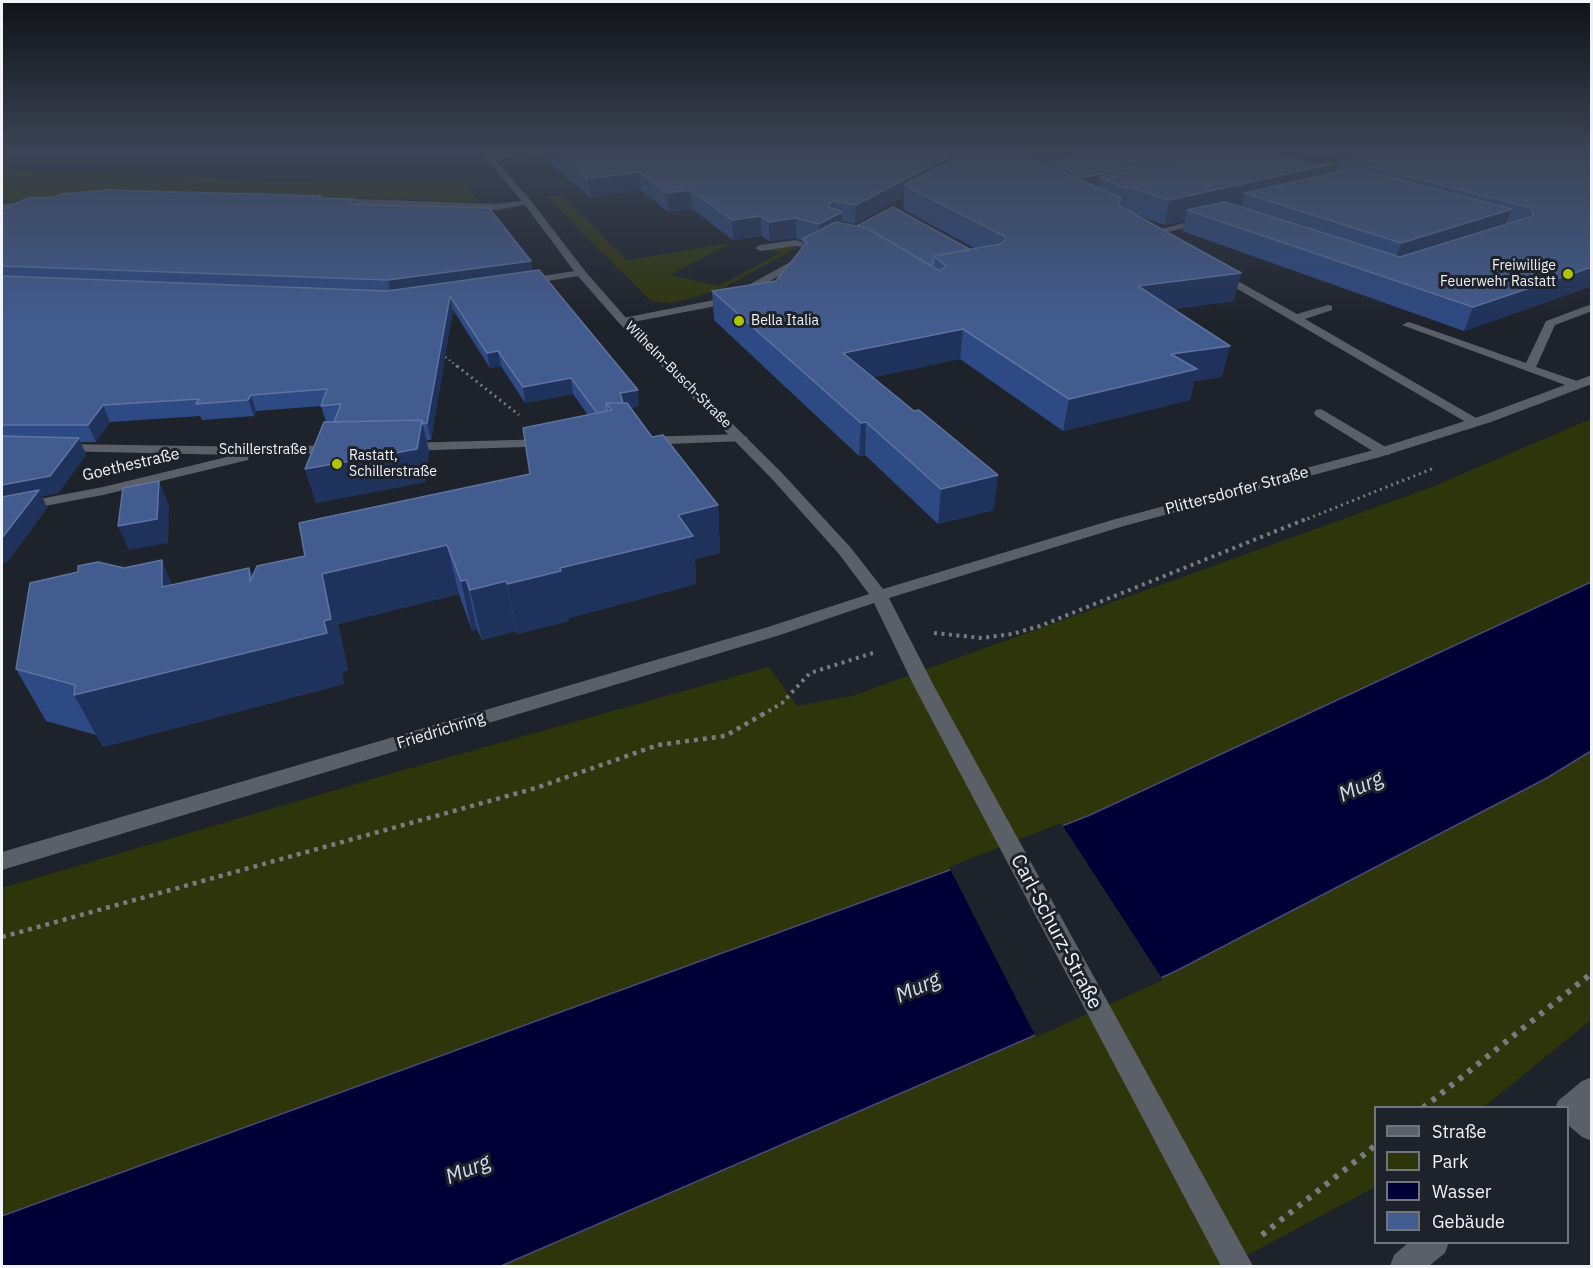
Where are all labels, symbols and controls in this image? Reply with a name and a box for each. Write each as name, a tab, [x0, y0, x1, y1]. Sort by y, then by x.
place label: Freiwillige Feuerwehr Rastatt	[1440, 258, 1556, 290]
marker: Freiwillige Feuerwehr Rastatt	[1561, 267, 1575, 281]
place label: Bella Italia	[751, 313, 819, 329]
marker: Bella Italia	[732, 314, 746, 328]
street label: Wilhelm-Busch-Straße	[621, 318, 735, 432]
street label: Schillerstraße	[219, 442, 307, 458]
street label: Goethestraße	[81, 445, 181, 485]
place label: Rastatt, Schillerstraße	[349, 448, 437, 480]
marker: Rastatt, Schillerstraße	[330, 457, 344, 471]
street label: Plittersdorfer Straße	[1163, 463, 1311, 519]
street label: Friedrichring	[395, 709, 487, 753]
water label: Murg	[1335, 766, 1387, 808]
street label: Carl-Schurz-Straße	[1005, 851, 1107, 1013]
water label: Murg	[892, 967, 944, 1009]
legend	[1374, 1106, 1569, 1244]
text: Straße	[1432, 1120, 1486, 1143]
water label: Murg	[442, 1150, 494, 1190]
text: Park	[1432, 1150, 1468, 1173]
text: Wasser	[1432, 1180, 1491, 1203]
text: Gebäude	[1432, 1210, 1505, 1233]

